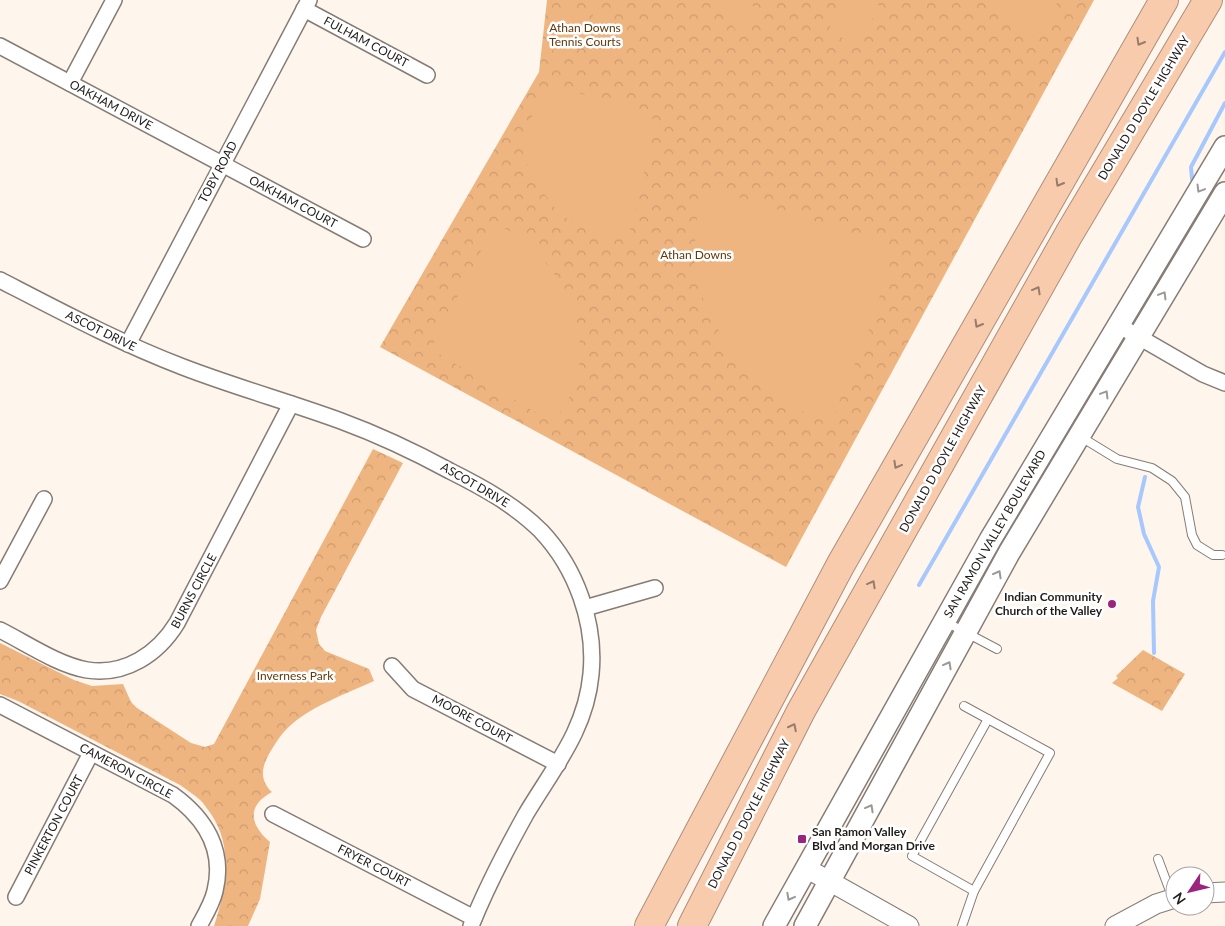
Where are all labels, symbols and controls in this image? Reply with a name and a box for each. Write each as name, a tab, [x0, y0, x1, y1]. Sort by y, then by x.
street label: FULHAM COURT	[321, 13, 411, 70]
park label: Athan Downs Tennis Courts	[549, 20, 621, 49]
street label: DONALD D DOYLE HIGHWAY	[1094, 32, 1193, 183]
one-way arrow	[1136, 37, 1146, 46]
street label: OAKHAM DRIVE	[67, 76, 155, 133]
street label: TOBY ROAD	[195, 138, 240, 205]
street label: OAKHAM COURT	[247, 172, 340, 231]
one-way arrow	[1055, 178, 1065, 187]
one-way arrow	[1196, 184, 1206, 193]
park label: Athan Downs	[660, 247, 732, 262]
one-way arrow	[1031, 287, 1041, 296]
one-way arrow	[1157, 292, 1167, 301]
street label: ASCOT DRIVE	[64, 307, 139, 354]
one-way arrow	[974, 318, 984, 327]
street label: DONALD D DOYLE HIGHWAY	[896, 382, 990, 535]
one-way arrow	[1098, 390, 1108, 399]
street label: SAN RAMON VALLEY BOULEVARD	[940, 447, 1049, 620]
street label: ASCOT DRIVE	[438, 459, 512, 510]
one-way arrow	[893, 459, 903, 468]
street label: BURNS CIRCLE	[168, 551, 220, 631]
one-way arrow	[991, 571, 1001, 580]
one-way arrow	[866, 581, 876, 590]
place label: Indian Community Church of the Valley	[995, 589, 1103, 618]
marker: Indian Community Church of the Valley	[1106, 598, 1118, 610]
one-way arrow	[942, 661, 952, 670]
park label: Inverness Park	[257, 668, 334, 683]
street label: MOORE COURT	[430, 691, 515, 746]
one-way arrow	[787, 723, 797, 732]
street label: DONALD D DOYLE HIGHWAY	[704, 736, 793, 891]
street label: CAMERON CIRCLE	[77, 740, 175, 801]
street label: PINKERTON COURT	[21, 772, 86, 877]
one-way arrow	[864, 804, 874, 813]
place label: San Ramon Valley Blvd and Morgan Drive	[812, 824, 935, 853]
marker: San Ramon Valley Blvd and Morgan Drive	[796, 833, 808, 845]
street label: FRYER COURT	[335, 841, 413, 890]
north arrow	[1165, 866, 1215, 916]
text: N	[1169, 889, 1189, 908]
one-way arrow	[786, 892, 796, 901]

